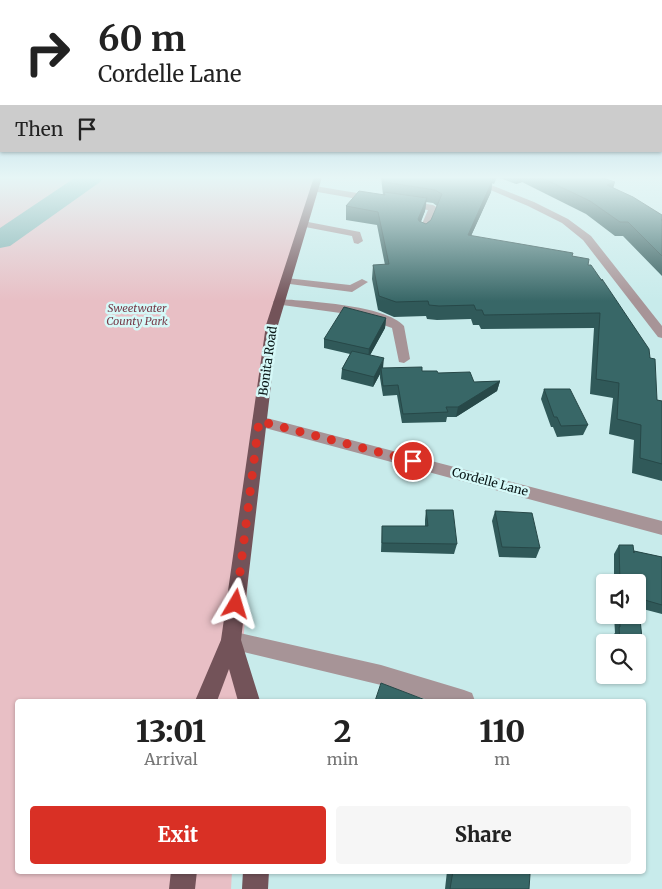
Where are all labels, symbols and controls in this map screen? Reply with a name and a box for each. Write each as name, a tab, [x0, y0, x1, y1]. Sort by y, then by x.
text: 60 m	[98, 17, 186, 61]
icon: right	[15, 20, 80, 85]
text: Cordelle Lane	[98, 60, 241, 88]
icon: arrive	[73, 115, 101, 143]
text: Then	[15, 117, 63, 141]
park label: Sweetwater County Park	[106, 301, 168, 328]
street label: Bonita Road	[255, 325, 280, 397]
pin	[392, 440, 434, 482]
icon: arrive	[399, 447, 427, 475]
street label: Cordelle Lane	[450, 464, 530, 499]
map controls	[596, 574, 646, 684]
button: sound	[596, 574, 646, 624]
position arrow	[209, 577, 261, 629]
button: search	[596, 634, 646, 684]
text: 13:01	[136, 712, 206, 750]
text: 2	[334, 712, 351, 750]
text: 110	[479, 712, 525, 750]
text: Arrival	[144, 749, 198, 769]
text: min	[327, 749, 358, 769]
text: m	[494, 749, 510, 769]
button: Exit	[30, 806, 326, 864]
button: Share	[336, 806, 631, 864]

